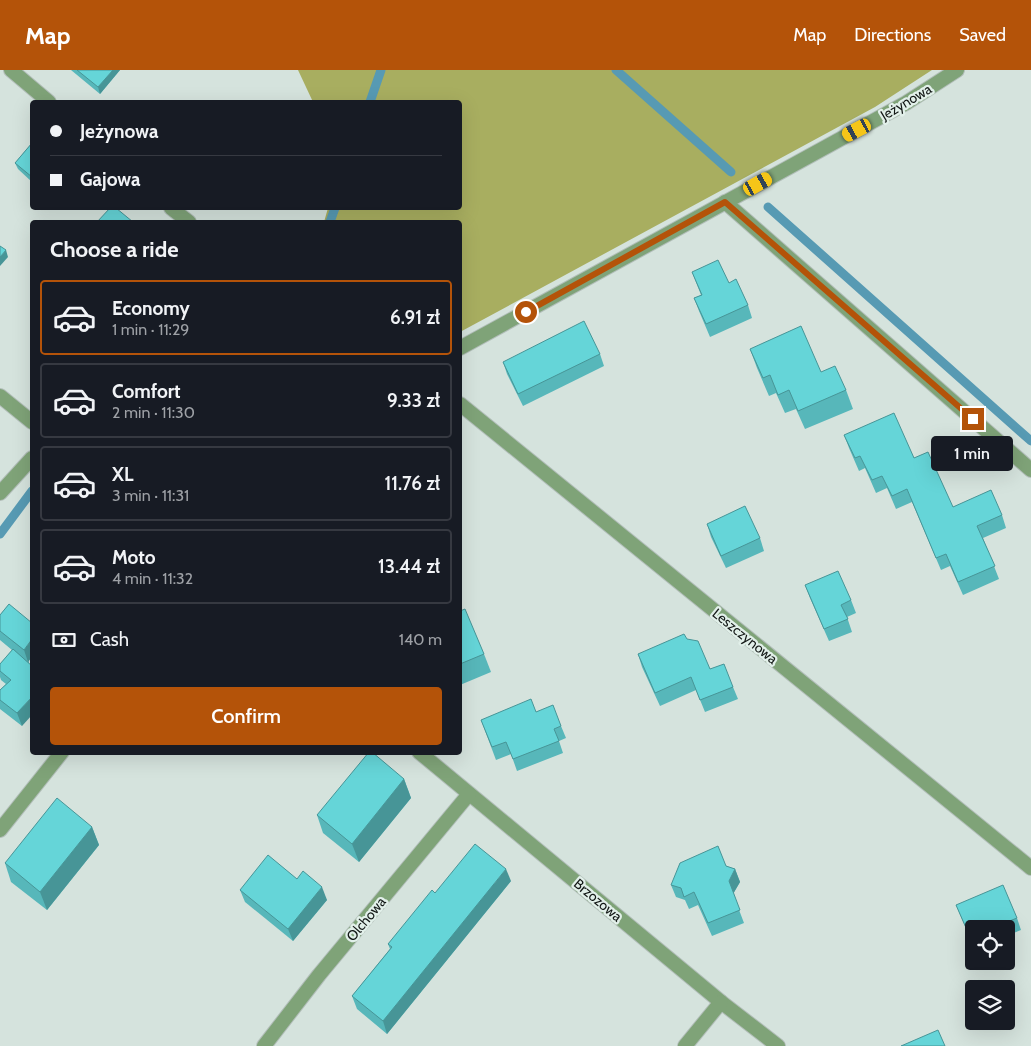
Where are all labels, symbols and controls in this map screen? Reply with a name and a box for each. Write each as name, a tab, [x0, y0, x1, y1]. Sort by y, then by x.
text: Map	[25, 21, 71, 50]
text: Map	[793, 24, 826, 46]
text: Directions	[854, 24, 931, 46]
text: Saved	[959, 24, 1006, 46]
street label: Jeżynowa	[876, 80, 935, 125]
car	[840, 116, 873, 144]
text: Jeżynowa	[80, 120, 158, 143]
text: Gajowa	[80, 168, 141, 191]
car	[741, 170, 774, 198]
text: Choose a ride	[50, 236, 179, 263]
icon: car	[52, 295, 97, 340]
text: Economy	[112, 297, 190, 320]
route start	[515, 301, 537, 323]
text: 6.91 zł	[390, 306, 440, 329]
text: 1 min · 11:29	[112, 320, 189, 339]
icon: car	[52, 378, 97, 423]
text: Comfort	[112, 380, 181, 403]
text: 9.33 zł	[387, 389, 440, 412]
text: 2 min · 11:30	[112, 403, 195, 422]
route end	[962, 408, 984, 430]
callout: 1 min	[932, 436, 1014, 472]
text: 1 min	[954, 444, 990, 463]
icon: car	[52, 461, 97, 506]
text: XL	[112, 463, 133, 486]
text: 11.76 zł	[385, 472, 440, 495]
text: 3 min · 11:31	[112, 486, 189, 505]
icon: car	[52, 544, 97, 589]
text: Moto	[112, 546, 156, 569]
text: 13.44 zł	[378, 555, 440, 578]
text: 4 min · 11:32	[112, 569, 193, 588]
street label: Leszczynowa	[709, 604, 781, 668]
icon: cash	[50, 626, 78, 654]
text: Cash	[90, 628, 129, 651]
text: 140 m	[399, 630, 442, 649]
button: Confirm	[50, 687, 442, 745]
street label: Brzozowa	[570, 875, 626, 926]
street label: Olchowa	[342, 893, 390, 945]
map controls	[965, 920, 1015, 1030]
button: locate	[965, 920, 1015, 970]
button: layers	[965, 980, 1015, 1030]

